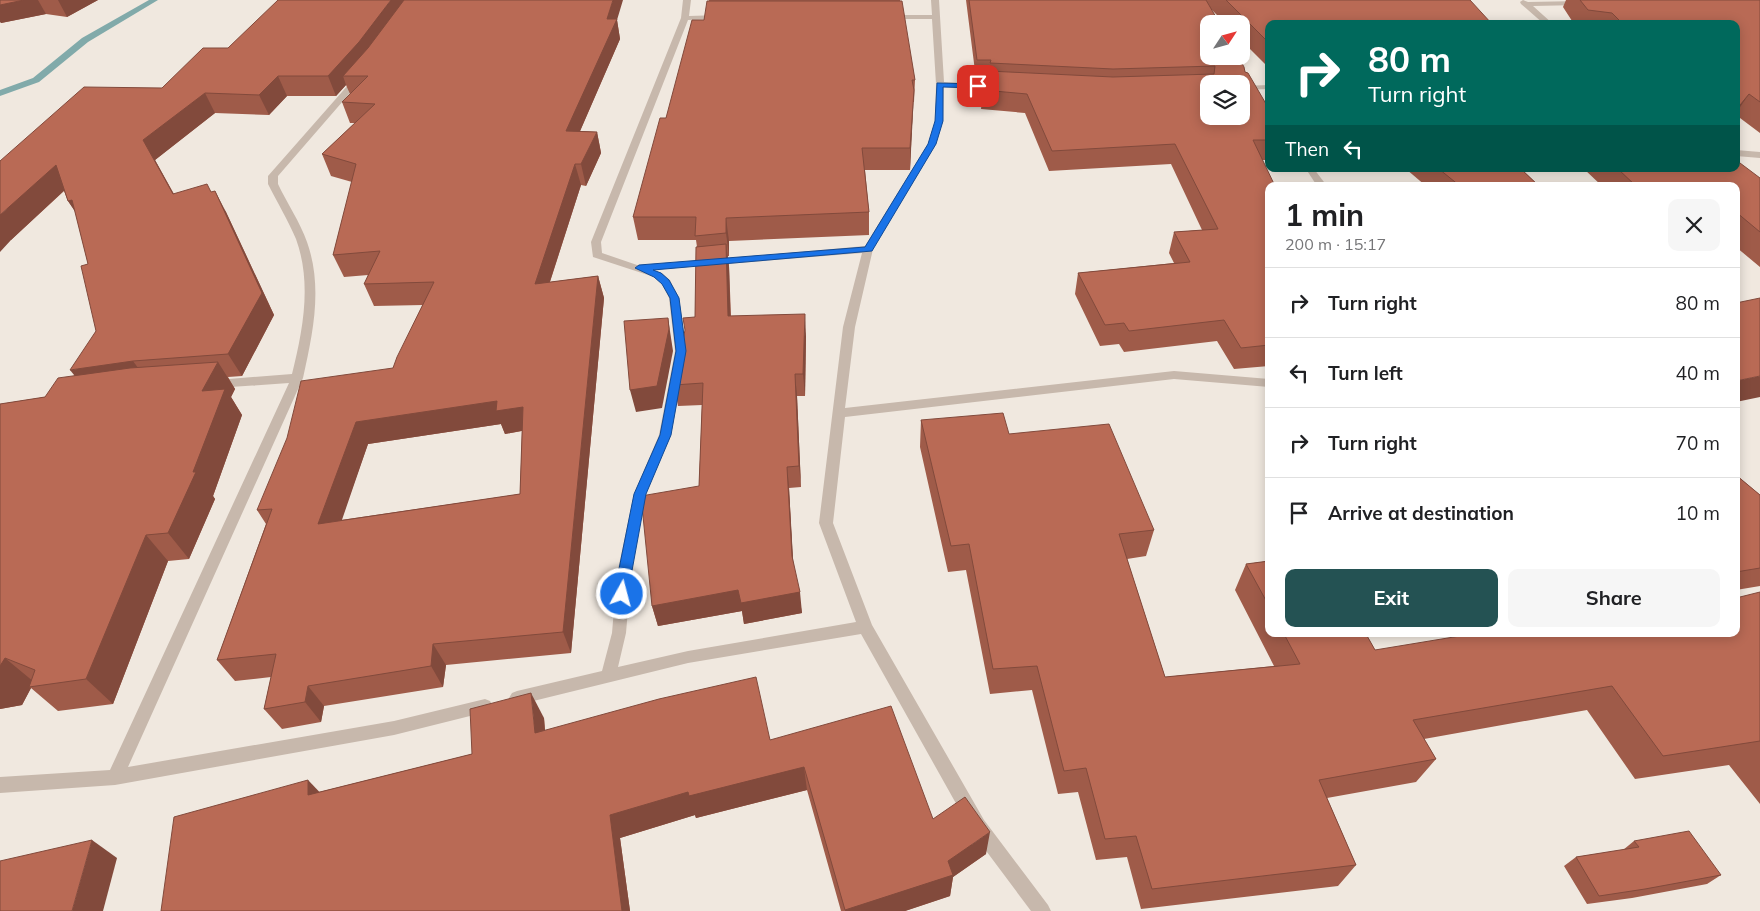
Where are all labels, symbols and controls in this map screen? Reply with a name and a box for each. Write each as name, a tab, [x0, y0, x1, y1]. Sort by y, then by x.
north arrow	[1200, 15, 1250, 65]
map controls	[1200, 15, 1250, 125]
text: 80 m	[1368, 37, 1451, 81]
icon: right	[1285, 40, 1350, 105]
pin	[957, 65, 999, 107]
icon: arrive	[964, 72, 992, 100]
button: layers	[1200, 75, 1250, 125]
text: Turn right	[1368, 80, 1466, 108]
icon: left	[1339, 135, 1367, 163]
text: Then	[1285, 137, 1329, 161]
text: 1 min	[1285, 196, 1364, 234]
button: close	[1668, 199, 1720, 251]
text: 200 m · 15:17	[1285, 234, 1386, 254]
icon: right	[1285, 289, 1313, 317]
text: Turn right	[1328, 291, 1417, 315]
text: 80 m	[1676, 291, 1720, 315]
icon: left	[1285, 359, 1313, 387]
text: Turn left	[1328, 361, 1403, 385]
text: 40 m	[1676, 361, 1720, 385]
icon: right	[1285, 429, 1313, 457]
text: Turn right	[1328, 431, 1417, 455]
text: 70 m	[1676, 431, 1720, 455]
icon: arrive	[1285, 499, 1313, 527]
text: Arrive at destination	[1328, 501, 1514, 525]
text: 10 m	[1676, 501, 1720, 525]
position arrow	[595, 567, 647, 619]
button: Exit	[1285, 569, 1498, 627]
button: Share	[1508, 569, 1720, 627]

